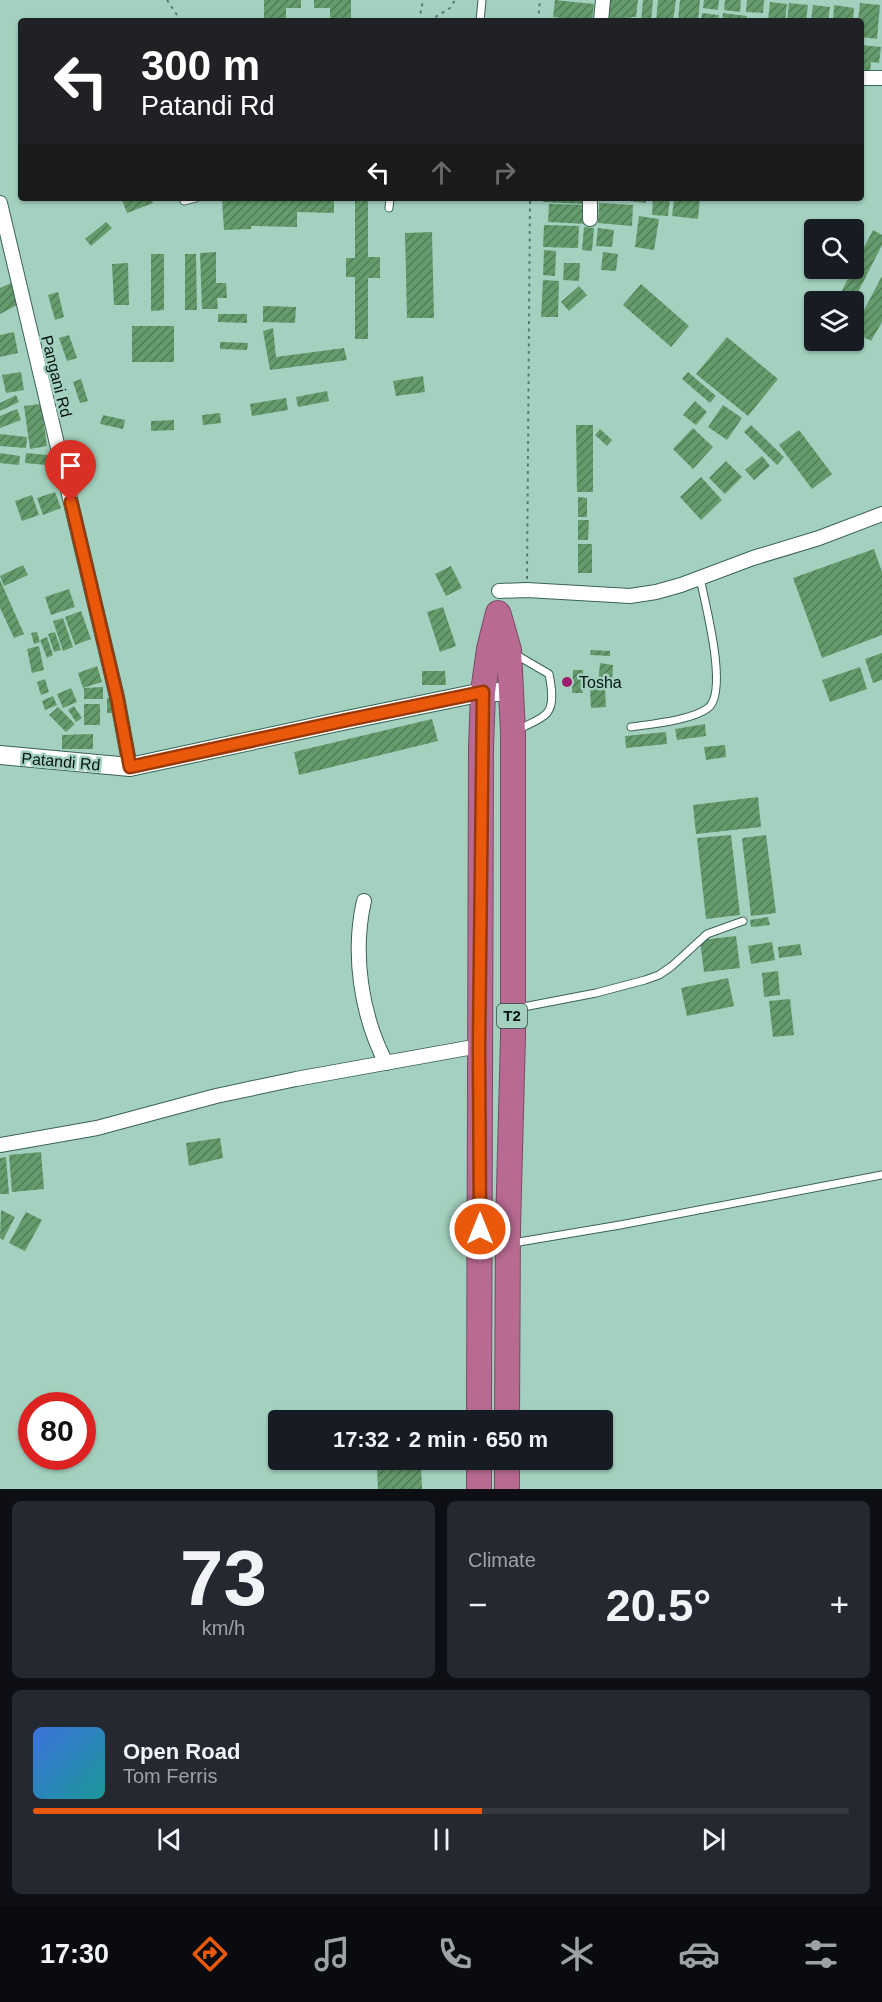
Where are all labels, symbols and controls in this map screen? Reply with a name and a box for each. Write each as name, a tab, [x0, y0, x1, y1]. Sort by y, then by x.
icon: left	[42, 42, 120, 120]
text: 300 m	[141, 42, 260, 89]
text: Patandi Rd	[141, 91, 275, 121]
icon: left	[362, 156, 395, 189]
icon: ahead	[425, 156, 458, 189]
icon: right	[488, 156, 521, 189]
map controls	[804, 219, 864, 351]
button: search	[804, 219, 864, 279]
button: layers	[804, 291, 864, 351]
street label: Pangani Rd	[38, 333, 75, 419]
pin	[45, 440, 96, 502]
icon: arrive	[54, 449, 87, 482]
place label: Tosha	[579, 674, 622, 691]
marker: Tosha	[560, 675, 574, 689]
street label: Patandi Rd	[21, 750, 101, 773]
road number: T2	[497, 1004, 527, 1028]
position arrow	[448, 1197, 512, 1261]
speed limit sign: 80	[18, 1392, 96, 1470]
text: 17:32 · 2 min · 650 m	[333, 1427, 548, 1452]
text: 73	[180, 1534, 267, 1622]
text: Climate	[468, 1549, 536, 1571]
text: 20.5°	[606, 1580, 711, 1631]
text: −	[468, 1586, 487, 1623]
text: +	[830, 1586, 849, 1623]
text: km/h	[202, 1617, 245, 1639]
text: Open Road	[123, 1739, 240, 1764]
text: Tom Ferris	[123, 1765, 217, 1787]
icon: previous	[153, 1823, 186, 1856]
icon: pause	[425, 1823, 458, 1856]
icon: next	[697, 1823, 730, 1856]
icon: directions	[189, 1933, 231, 1975]
icon: music	[311, 1933, 353, 1975]
icon: phone	[434, 1933, 476, 1975]
icon: climate	[556, 1933, 598, 1975]
icon: car	[678, 1933, 720, 1975]
icon: filters	[800, 1933, 842, 1975]
text: 17:30	[40, 1939, 109, 1969]

